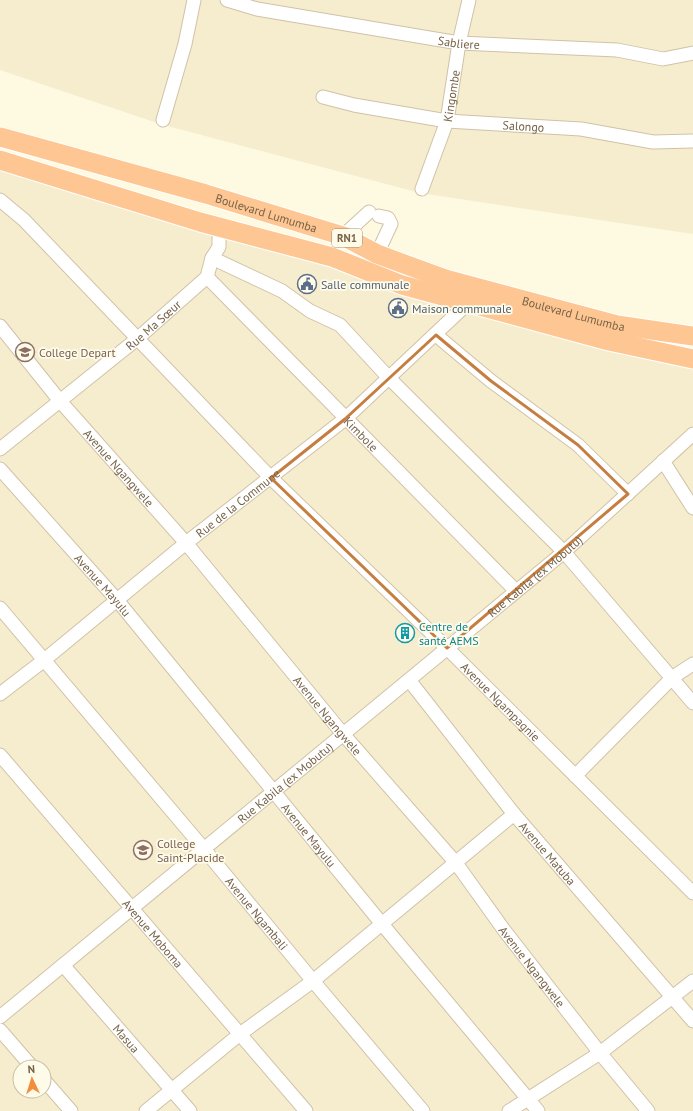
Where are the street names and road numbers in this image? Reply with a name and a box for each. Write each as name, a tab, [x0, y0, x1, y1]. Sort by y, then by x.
street label: Sabliere	[437, 32, 480, 51]
street label: Kingombe	[439, 69, 462, 123]
street label: Salongo	[502, 117, 545, 134]
street label: Boulevard Lumumba	[214, 190, 319, 235]
road number: RN1	[332, 229, 362, 247]
street label: Boulevard Lumumba	[521, 292, 626, 334]
street label: Rue Ma Sœur	[122, 296, 184, 353]
street label: Kimbole	[341, 413, 382, 454]
street label: Avenue Ngangwele	[81, 426, 157, 509]
street label: Rue de la Commune	[192, 465, 283, 540]
street label: Rue Kabila (ex Mobutu)	[484, 532, 585, 620]
street label: Avenue Mayulu	[72, 550, 135, 619]
street label: Avenue Ngampagnie	[458, 659, 544, 744]
street label: Avenue Ngangwele	[291, 672, 365, 758]
street label: Rue Kabila (ex Mobutu)	[234, 739, 335, 826]
street label: Avenue Mayulu	[278, 800, 340, 870]
street label: Avenue Matuba	[516, 818, 579, 888]
street label: Avenue Ngambali	[223, 874, 291, 953]
street label: Avenue Moboma	[120, 896, 187, 970]
street label: Avenue Ngangwele	[496, 923, 569, 1010]
street label: Masua	[110, 1021, 143, 1056]

